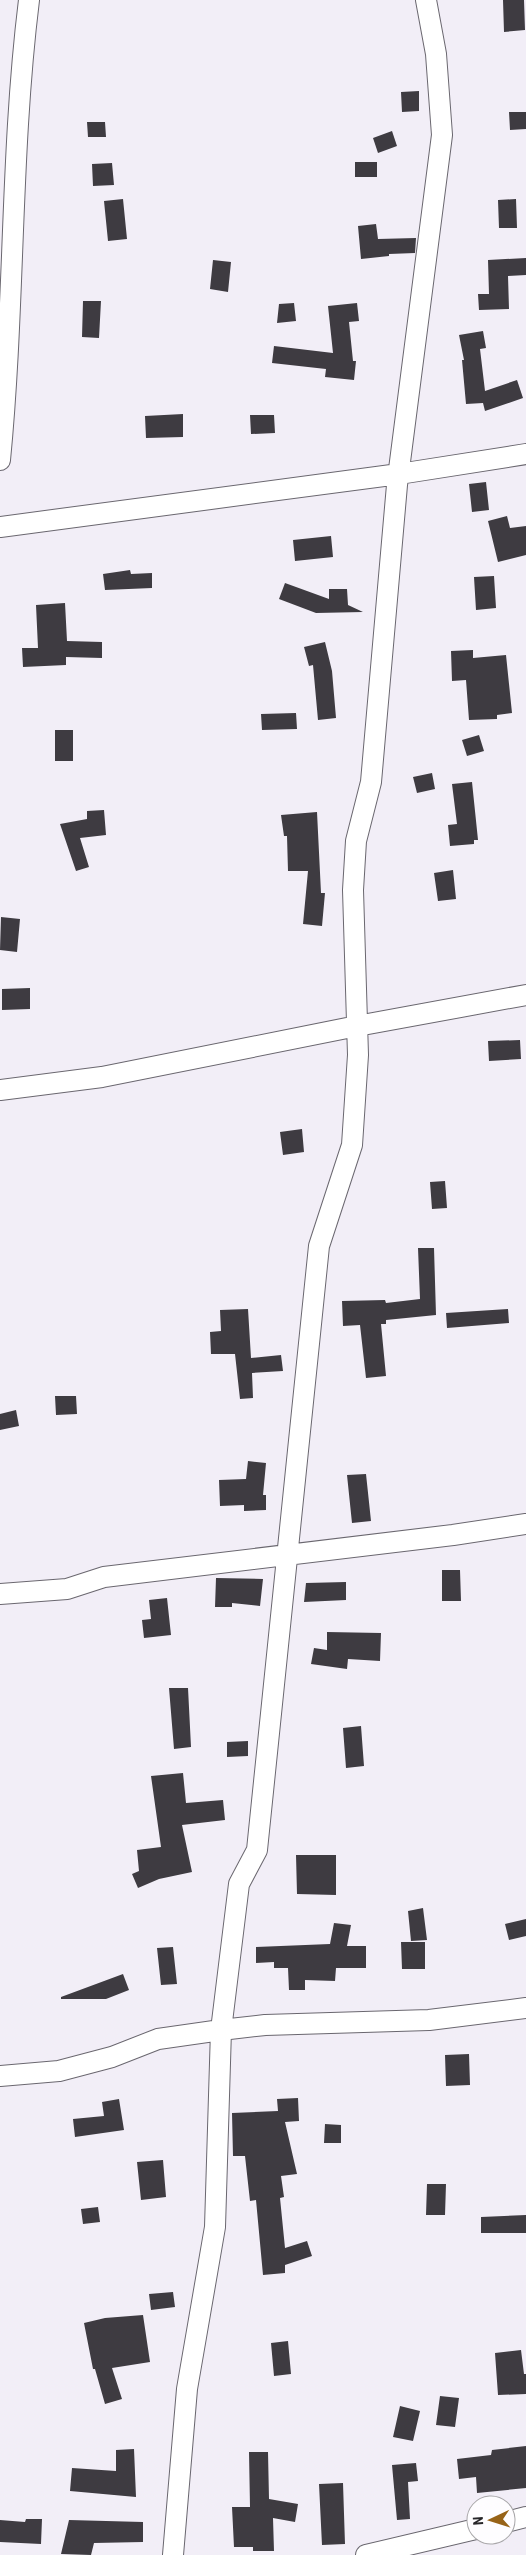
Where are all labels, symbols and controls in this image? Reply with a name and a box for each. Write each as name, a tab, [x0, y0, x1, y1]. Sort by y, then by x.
north arrow	[466, 2495, 516, 2545]
text: N	[470, 2516, 486, 2526]

